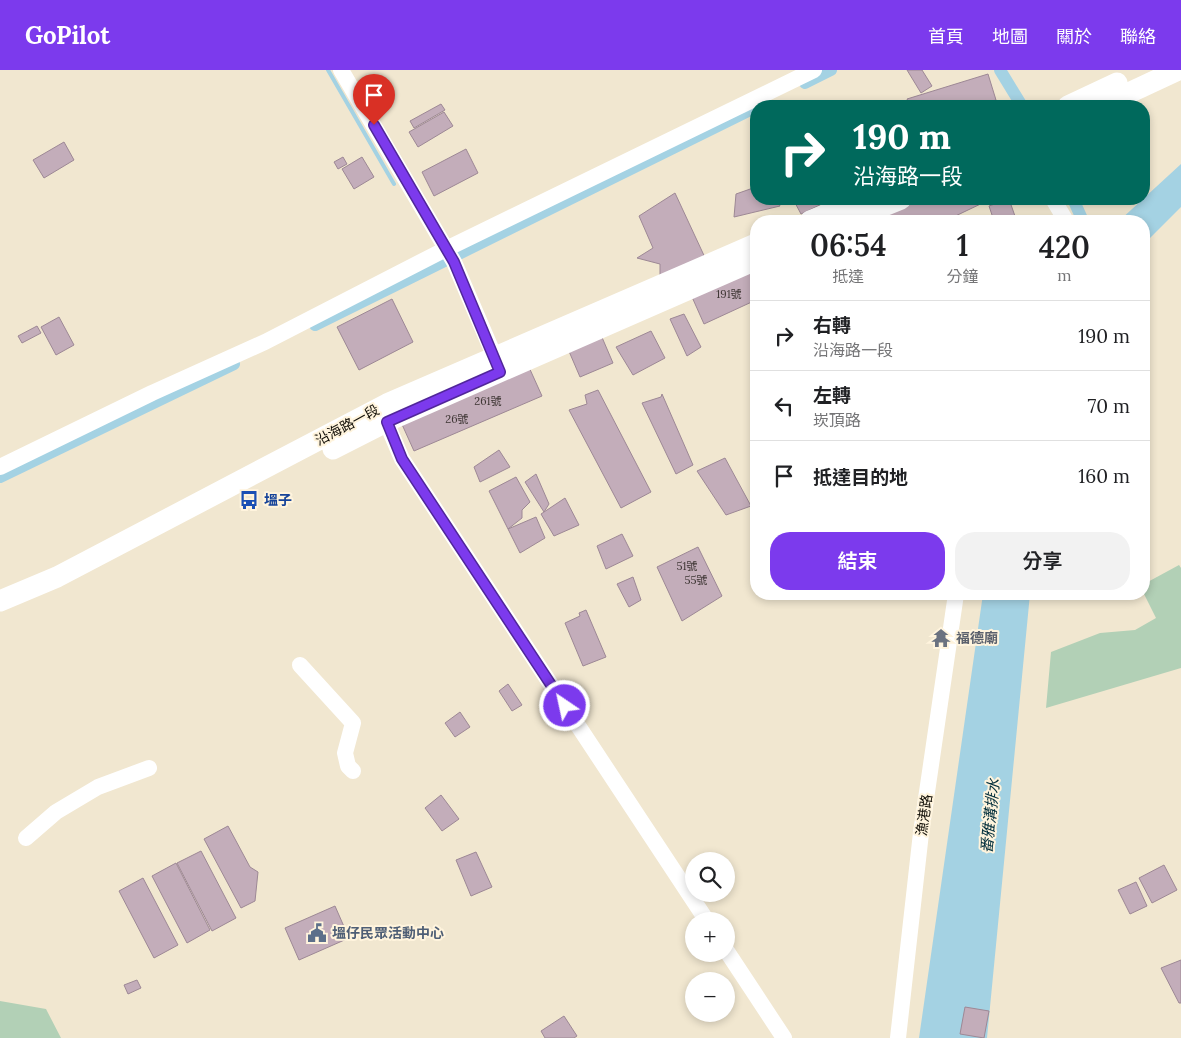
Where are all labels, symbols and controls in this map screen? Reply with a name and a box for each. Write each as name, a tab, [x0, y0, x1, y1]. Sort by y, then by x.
text: GoPilot	[25, 20, 110, 51]
text: 首頁	[928, 25, 964, 48]
text: 地圖	[992, 25, 1028, 48]
text: 關於	[1056, 25, 1092, 48]
text: 聯絡	[1120, 25, 1156, 48]
pin	[353, 74, 395, 125]
icon: arrive	[360, 81, 388, 109]
text: 190 m	[853, 114, 951, 159]
icon: right	[770, 120, 835, 185]
text: 沿海路一段	[853, 162, 963, 190]
text: 06:54	[810, 226, 887, 264]
text: 1	[957, 226, 969, 264]
text: 420	[1039, 228, 1090, 266]
text: m	[1057, 265, 1071, 285]
text: 抵達	[832, 266, 864, 286]
text: 分鐘	[947, 266, 979, 286]
house number: 191號	[716, 287, 742, 301]
text: 右轉	[813, 313, 851, 337]
icon: right	[770, 322, 798, 350]
text: 190 m	[1078, 324, 1130, 348]
text: 沿海路一段	[813, 340, 893, 360]
text: 左轉	[813, 383, 851, 407]
icon: left	[770, 392, 798, 420]
house number: 261號	[474, 394, 502, 408]
text: 70 m	[1087, 394, 1130, 418]
street label: 沿海路一段	[312, 401, 382, 449]
text: 崁頂路	[813, 410, 861, 430]
house number: 26號	[445, 412, 469, 426]
icon: arrive	[770, 462, 798, 490]
text: 160 m	[1078, 464, 1130, 488]
text: 抵達目的地	[813, 465, 908, 489]
bus stop icon: 塭子	[238, 489, 260, 511]
place label: 塭子	[264, 491, 292, 509]
button: 結束	[770, 532, 945, 590]
button: 分享	[955, 532, 1130, 590]
house number: 51號	[677, 559, 698, 573]
house number: 55號	[685, 573, 708, 587]
temple icon: 福德廟	[930, 627, 952, 649]
place label: 福德廟	[956, 629, 998, 647]
position arrow	[538, 679, 590, 731]
water label: 番雅溝排水	[977, 777, 1003, 854]
street label: 漁港路	[912, 793, 936, 837]
map controls	[685, 852, 735, 1022]
button: search	[685, 852, 735, 902]
button: +	[685, 912, 735, 962]
public building icon: 塭仔民眾活動中心	[306, 922, 328, 944]
place label: 塭仔民眾活動中心	[332, 924, 444, 942]
button: −	[685, 972, 735, 1022]

